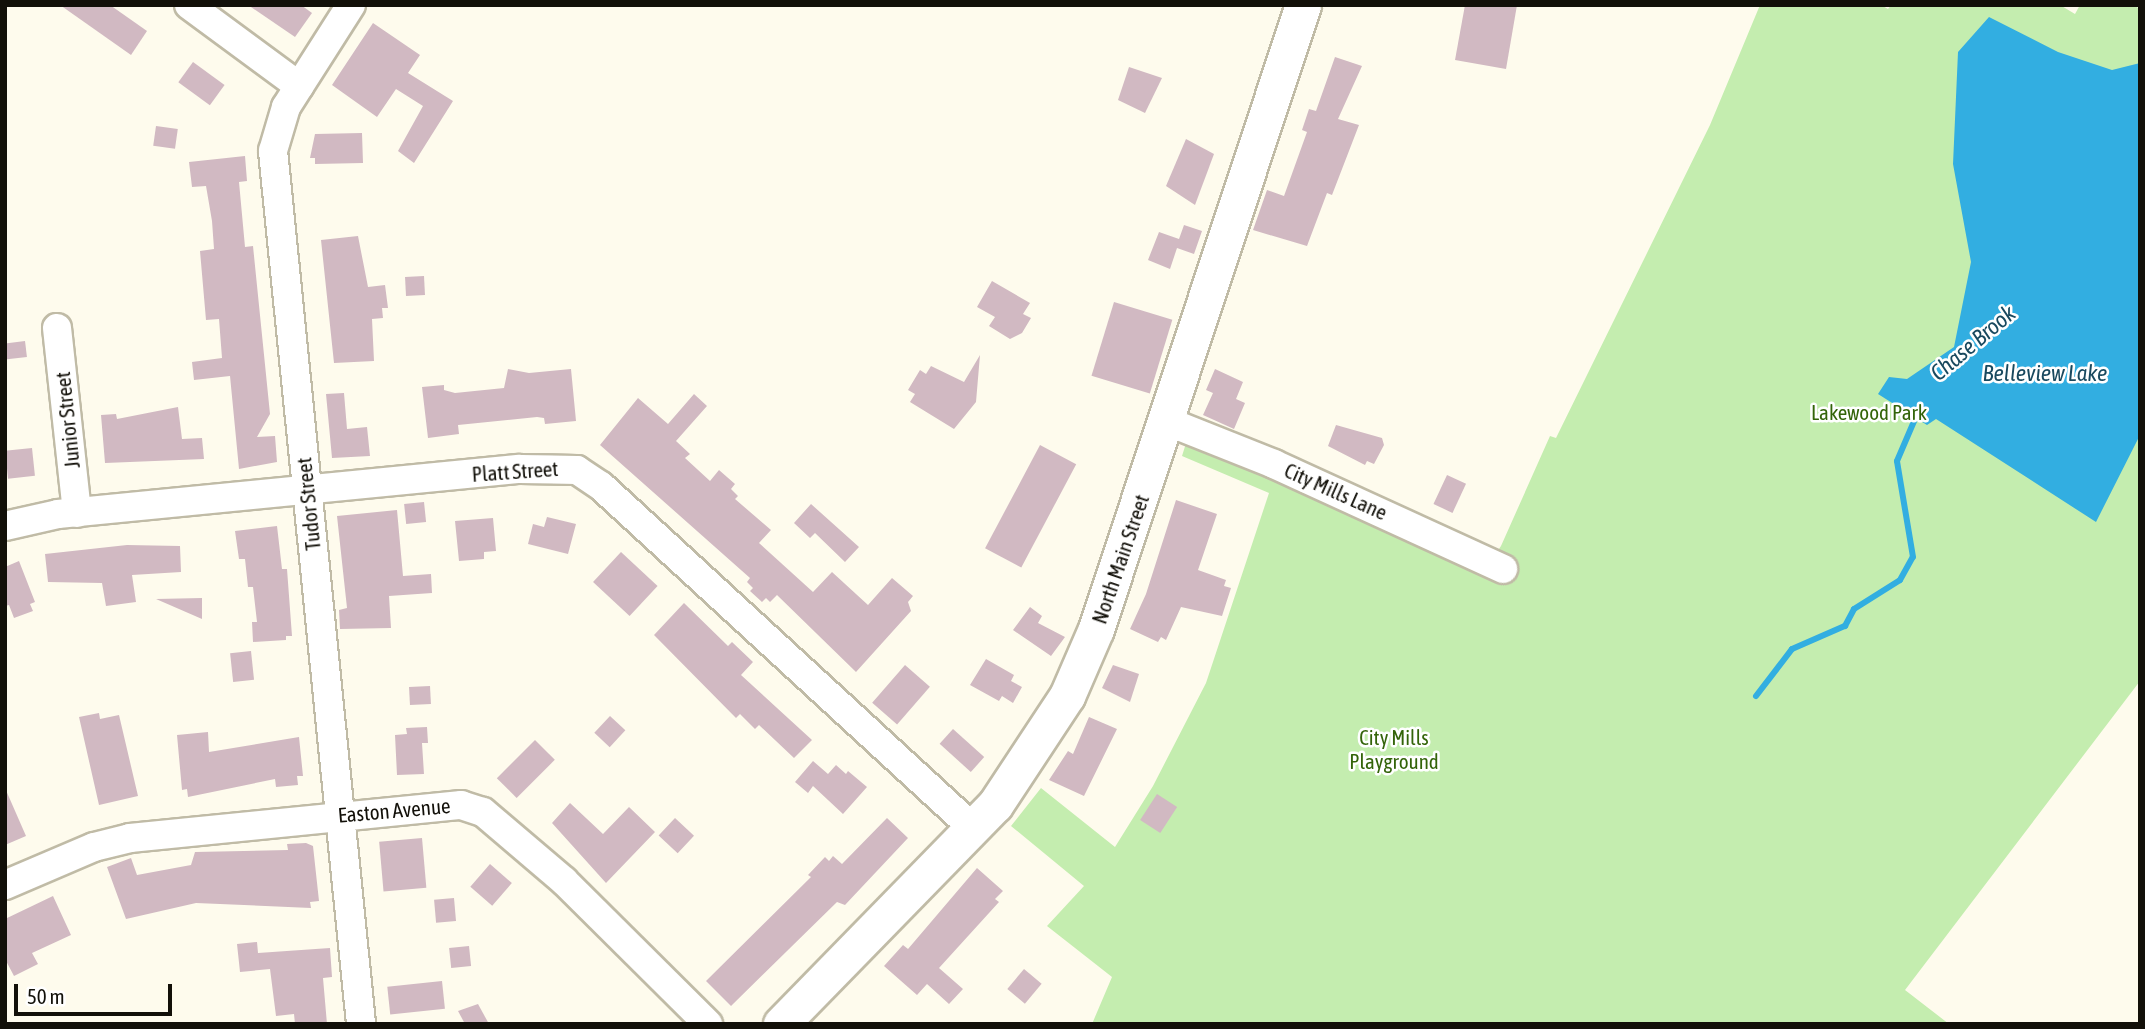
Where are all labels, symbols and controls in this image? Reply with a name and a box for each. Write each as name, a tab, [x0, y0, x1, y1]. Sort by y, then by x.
water label: Chase Brook	[1925, 299, 2021, 387]
water label: Belleview Lake	[1983, 359, 2107, 387]
street label: Junior Street	[49, 371, 85, 469]
park label: Lakewood Park	[1811, 399, 1927, 425]
street label: Platt Street	[471, 455, 559, 487]
street label: Tudor Street	[291, 456, 325, 552]
street label: City Mills Lane	[1281, 457, 1391, 525]
street label: North Main Street	[1086, 491, 1154, 627]
park label: City Mills Playground	[1349, 724, 1439, 774]
street label: Easton Avenue	[337, 793, 451, 827]
scale bar	[18, 970, 175, 1014]
text: 50 m	[27, 984, 65, 1008]

